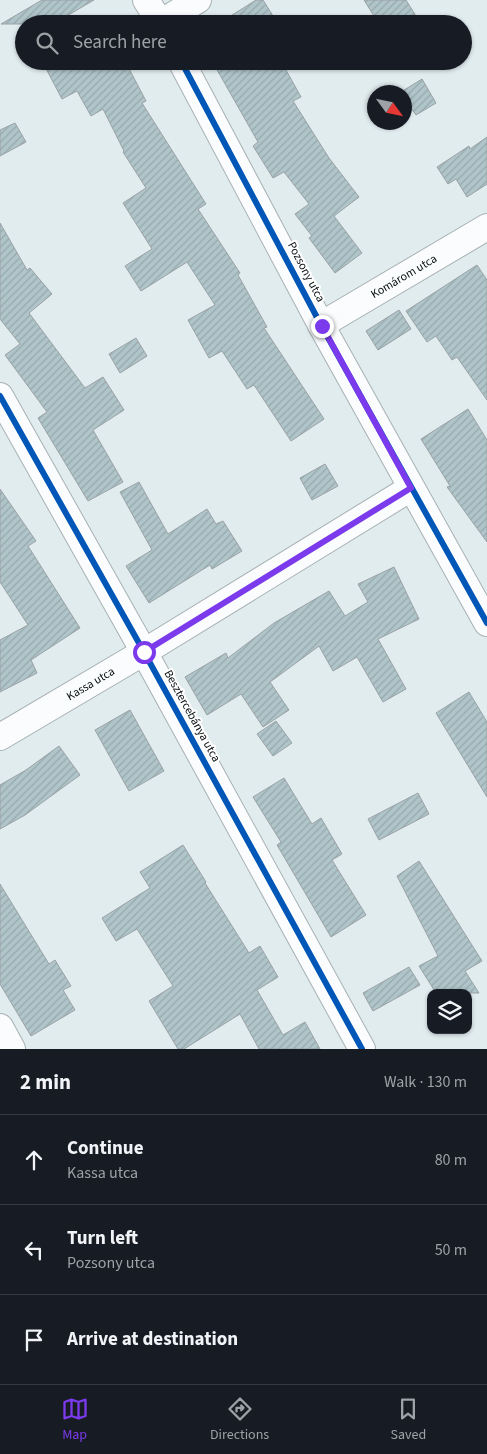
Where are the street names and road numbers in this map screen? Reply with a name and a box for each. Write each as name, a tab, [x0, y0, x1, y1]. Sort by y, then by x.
street label: Pozsony utca	[283, 239, 329, 305]
street label: Komárom utca	[367, 250, 440, 302]
street label: Kassa utca	[63, 663, 118, 705]
street label: Besztercebánya utca	[160, 667, 224, 765]

